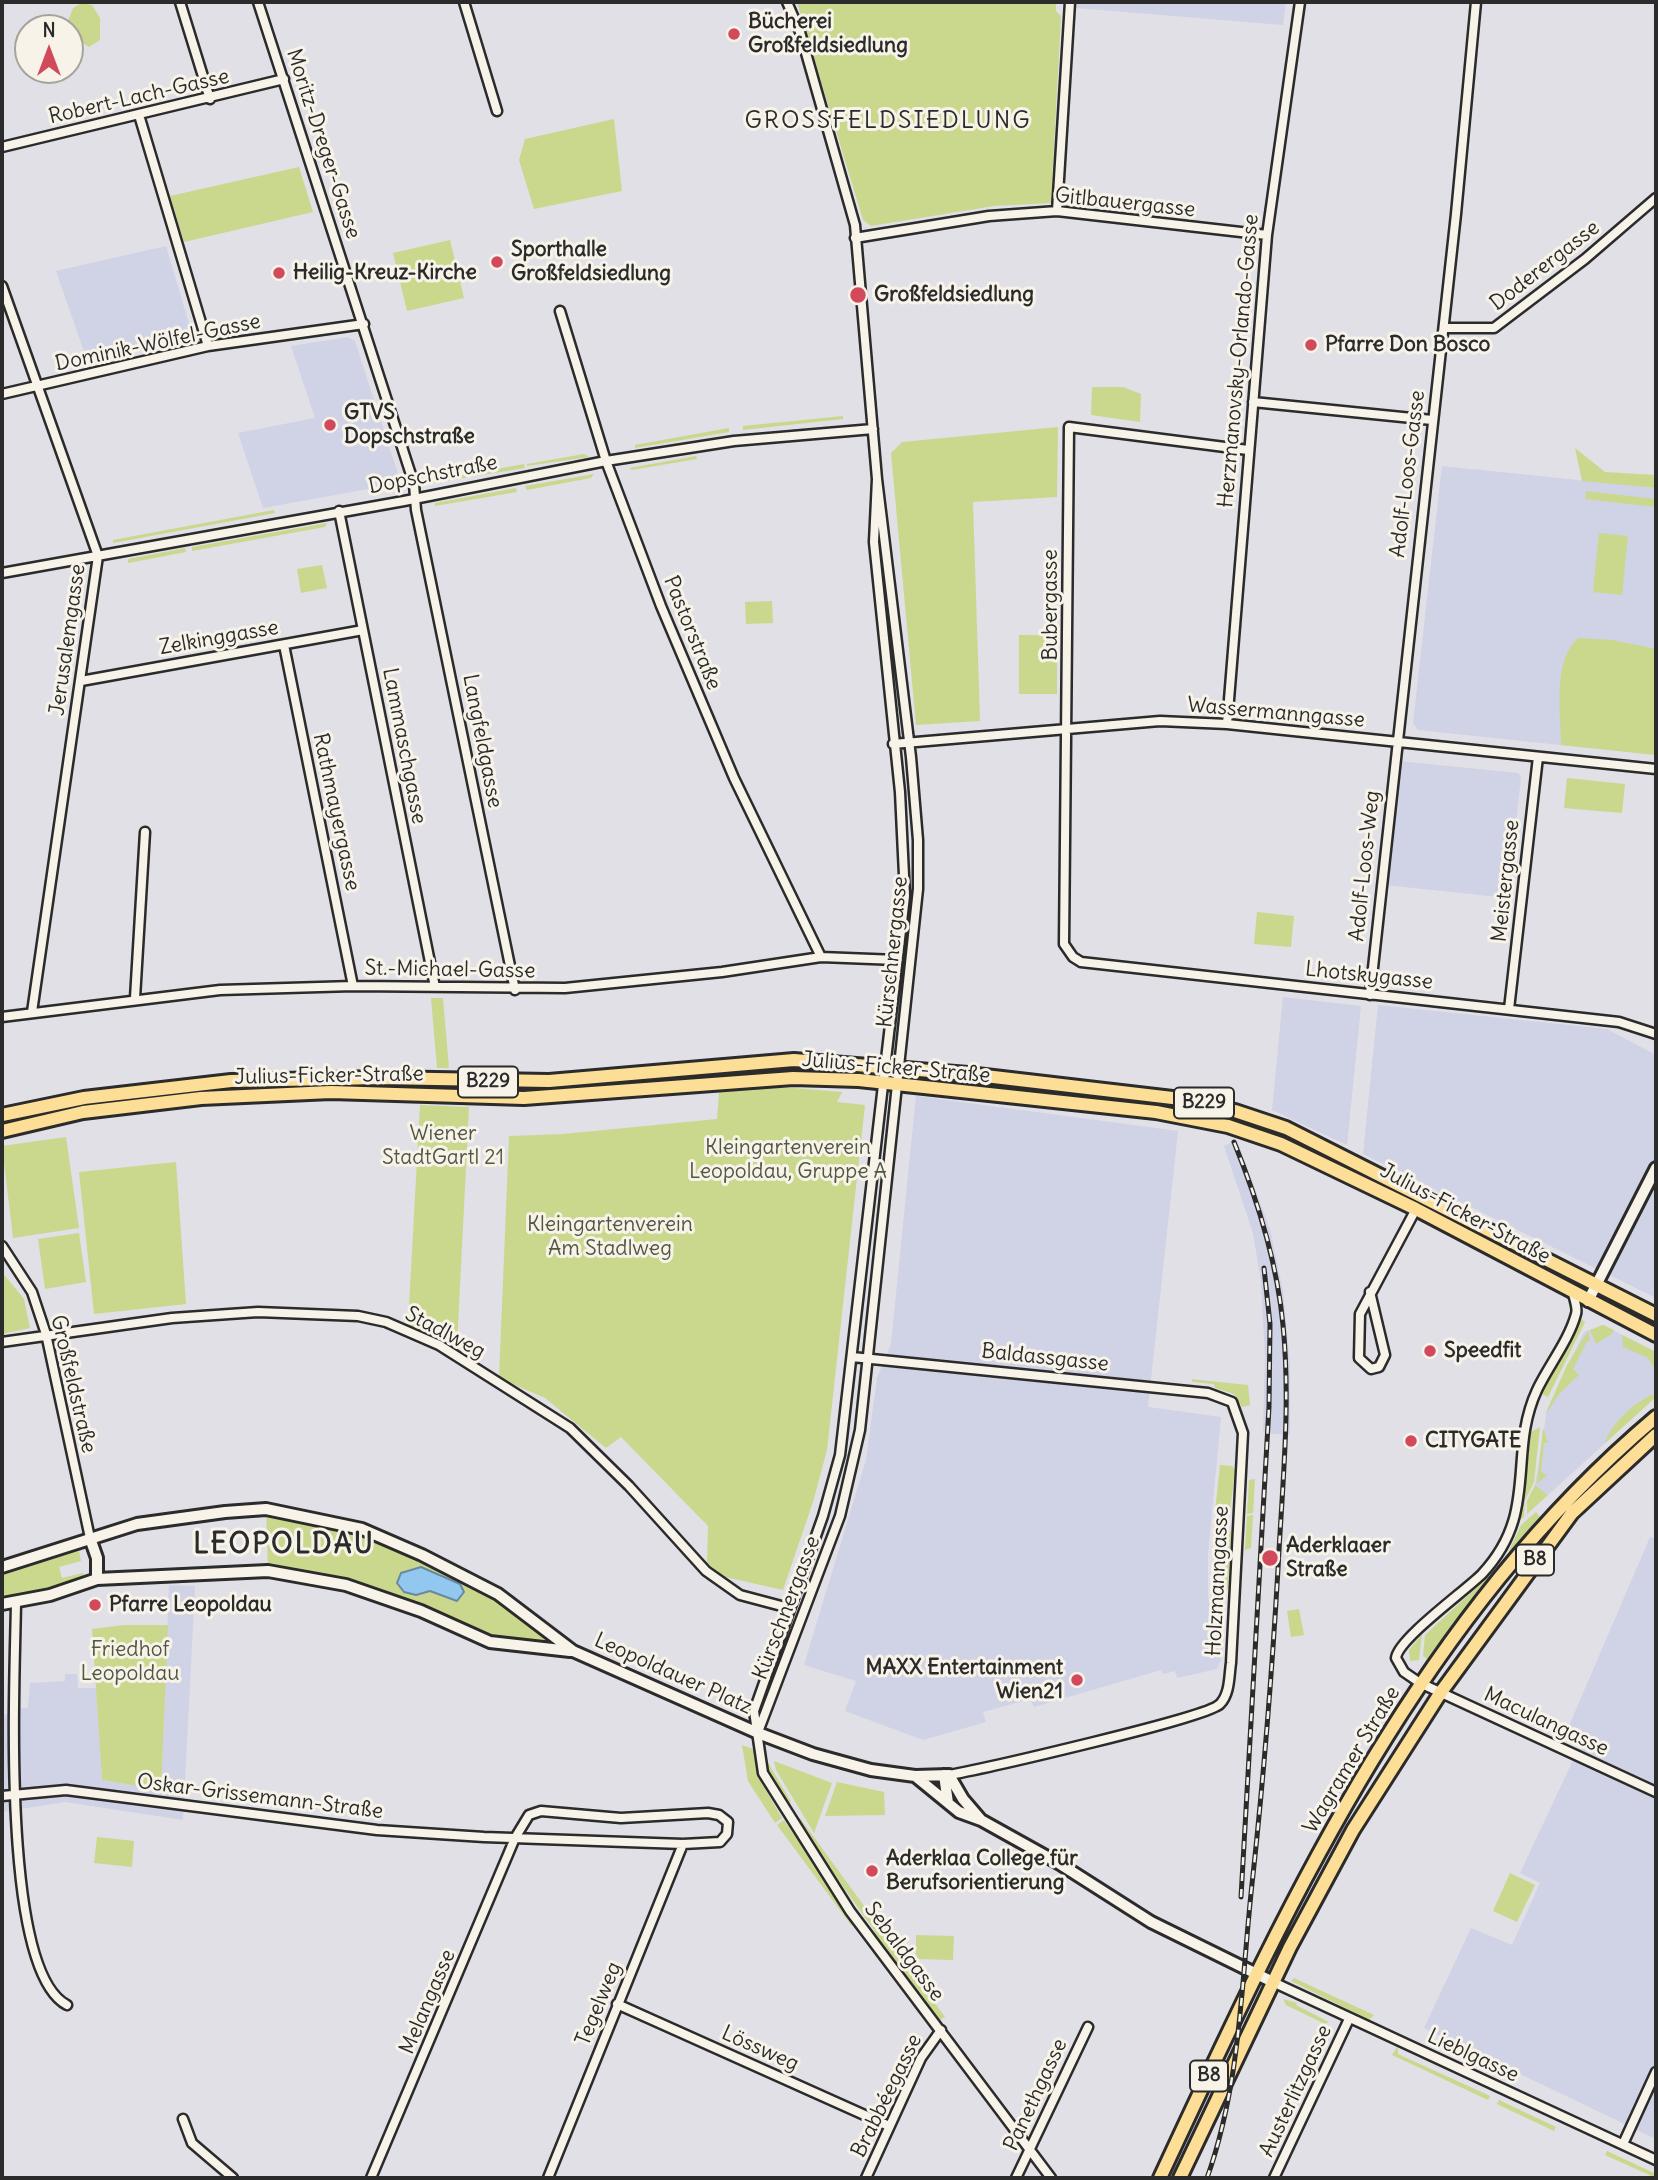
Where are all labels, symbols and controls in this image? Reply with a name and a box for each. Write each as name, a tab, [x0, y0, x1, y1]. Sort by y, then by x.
place label: Bücherei Großfeldsiedlung	[748, 9, 908, 59]
north arrow	[14, 14, 84, 84]
text: N	[42, 18, 56, 42]
marker: Bücherei Großfeldsiedlung	[726, 26, 742, 42]
street label: Moritz-Dreger-Gasse	[280, 46, 366, 242]
street label: Robert-Lach-Gasse	[46, 64, 232, 130]
district label: GROSSFELDSIEDLUNG	[747, 107, 1029, 135]
street label: Gitlbauergasse	[1054, 183, 1196, 223]
street label: Herzmanovsky-Orlando-Gasse	[1214, 213, 1264, 509]
street label: Doderergasse	[1485, 215, 1605, 317]
place label: Sporthalle Großfeldsiedlung	[511, 237, 671, 287]
marker: Sporthalle Großfeldsiedlung	[489, 254, 505, 270]
place label: Heilig-Kreuz-Kirche	[293, 260, 477, 286]
marker: Heilig-Kreuz-Kirche	[271, 265, 287, 281]
place label: Großfeldsiedlung	[874, 282, 1034, 308]
marker: Großfeldsiedlung	[848, 285, 868, 305]
street label: Dominik-Wölfel-Gasse	[53, 309, 263, 377]
place label: Pfarre Don Bosco	[1325, 332, 1490, 358]
marker: Pfarre Don Bosco	[1303, 337, 1319, 353]
street label: Adolf-Loos-Gasse	[1385, 389, 1431, 559]
place label: GTVS Dopschstraße	[344, 400, 475, 450]
marker: GTVS Dopschstraße	[322, 417, 338, 433]
street label: Dopschstraße	[366, 450, 500, 500]
street label: Bubergasse	[1038, 549, 1064, 661]
street label: Jerusalemgasse	[45, 563, 91, 717]
street label: Pastorstraße	[658, 572, 726, 694]
street label: Zelkinggasse	[157, 615, 281, 661]
street label: Lammaschgasse	[377, 666, 431, 826]
street label: Langfeldgasse	[457, 672, 507, 810]
street label: Wassermanngasse	[1186, 693, 1366, 733]
street label: Rathmayergasse	[307, 731, 365, 893]
street label: Adolf-Loos-Weg	[1345, 789, 1385, 943]
street label: Meistergasse	[1487, 818, 1525, 944]
street label: Kürschnergasse	[873, 875, 913, 1029]
street label: St.-Michael-Gasse	[364, 956, 536, 984]
street label: Lhotskygasse	[1304, 957, 1434, 995]
street label: Julius-Ficker-Straße	[801, 1047, 991, 1089]
street label: Julius-Ficker-Straße	[234, 1062, 424, 1090]
road number: B229	[458, 1066, 518, 1098]
road number: B229	[1174, 1088, 1234, 1119]
park label: Wiener StadtGartl 21	[382, 1121, 504, 1171]
park label: Kleingartenverein Leopoldau, Gruppe A	[689, 1135, 887, 1185]
street label: Julius-Ficker-Straße	[1376, 1158, 1554, 1270]
park label: Kleingartenverein Am Stadlweg	[527, 1212, 693, 1262]
street label: Stadlweg	[401, 1301, 489, 1365]
street label: Großfeldstraße	[45, 1313, 101, 1455]
place label: Speedfit	[1444, 1338, 1521, 1364]
street label: Baldassgasse	[980, 1339, 1110, 1377]
marker: Speedfit	[1422, 1343, 1438, 1359]
place label: CITYGATE	[1425, 1428, 1521, 1454]
marker: CITYGATE	[1403, 1433, 1419, 1449]
street label: Holzmanngasse	[1201, 1505, 1235, 1657]
district label: LEOPOLDAU	[194, 1528, 374, 1562]
street label: Kürschnergasse	[748, 1533, 826, 1683]
place label: Aderklaaer Straße	[1286, 1533, 1391, 1583]
road number: B8	[1516, 1544, 1554, 1576]
marker: Aderklaaer Straße	[1260, 1548, 1280, 1568]
place label: Pfarre Leopoldau	[109, 1592, 272, 1618]
marker: Pfarre Leopoldau	[87, 1597, 103, 1613]
street label: Leopoldauer Platz	[590, 1628, 756, 1720]
park label: Friedhof Leopoldau	[81, 1637, 179, 1687]
place label: MAXX Entertainment Wien21	[866, 1655, 1063, 1705]
marker: MAXX Entertainment Wien21	[1069, 1672, 1085, 1688]
street label: Wagramer Straße	[1298, 1682, 1406, 1838]
street label: Maculangasse	[1480, 1682, 1612, 1762]
street label: Oskar-Grissemann-Straße	[135, 1769, 385, 1825]
place label: Aderklaa College für Berufsorientierung	[886, 1846, 1078, 1896]
marker: Aderklaa College für Berufsorientierung	[864, 1863, 880, 1879]
street label: Sebaldgasse	[858, 1897, 950, 2007]
street label: Melangasse	[395, 1946, 461, 2058]
street label: Tegelweg	[571, 1958, 627, 2050]
street label: Lössweg	[718, 2021, 802, 2077]
street label: Austerlitzgasse	[1254, 2021, 1338, 2161]
street label: Lieblgasse	[1423, 2024, 1523, 2088]
street label: Brabbéegasse	[846, 2030, 928, 2162]
street label: Panethgasse	[999, 2035, 1073, 2155]
road number: B8	[1190, 2060, 1228, 2092]

